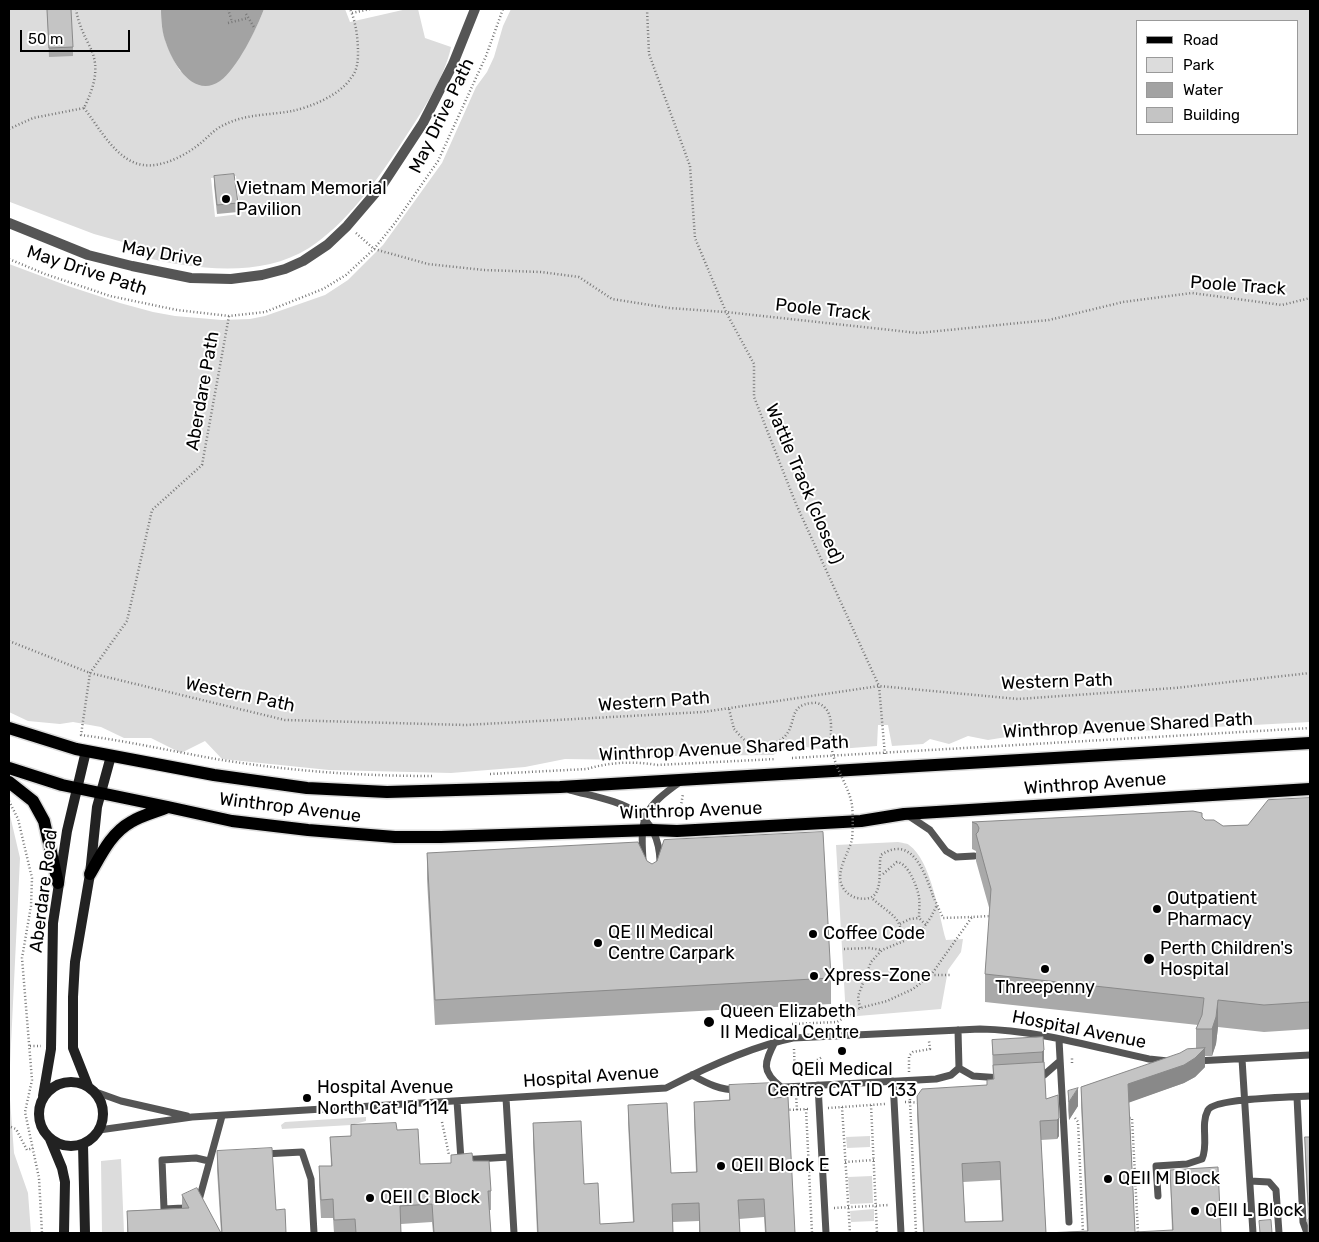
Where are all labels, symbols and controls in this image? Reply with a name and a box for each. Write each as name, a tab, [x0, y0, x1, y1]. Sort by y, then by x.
scale bar	[22, 20, 132, 52]
legend	[1136, 20, 1299, 135]
text: 50 m	[28, 30, 63, 48]
text: Road	[1183, 31, 1219, 49]
street label: May Drive Path	[405, 55, 479, 177]
text: Park	[1183, 56, 1214, 74]
text: Water	[1183, 81, 1223, 99]
text: Building	[1183, 106, 1240, 124]
place label: Vietnam Memorial Pavilion	[236, 178, 387, 220]
marker: Vietnam Memorial Pavilion	[220, 193, 232, 205]
street label: May Drive	[120, 236, 204, 272]
street label: May Drive Path	[24, 241, 150, 301]
street label: Poole Track	[1189, 272, 1287, 300]
street label: Poole Track	[774, 294, 872, 326]
street label: Aberdare Path	[182, 330, 224, 452]
street label: Wattle Track (closed)	[760, 401, 848, 567]
street label: Western Path	[1001, 669, 1113, 695]
street label: Western Path	[183, 673, 297, 717]
street label: Western Path	[597, 687, 711, 717]
street label: Winthrop Avenue Shared Path	[1002, 709, 1254, 743]
street label: Winthrop Avenue Shared Path	[598, 732, 850, 766]
street label: Winthrop Avenue	[1023, 768, 1167, 800]
street label: Winthrop Avenue	[218, 789, 362, 827]
street label: Winthrop Avenue	[619, 798, 763, 824]
street label: Aberdare Road	[26, 828, 62, 954]
place label: Outpatient Pharmacy	[1167, 888, 1257, 931]
marker: Outpatient Pharmacy	[1151, 903, 1163, 915]
place label: QE II Medical Centre Carpark	[608, 922, 735, 964]
place label: Coffee Code	[823, 923, 925, 945]
marker: Coffee Code	[807, 928, 819, 940]
marker: QE II Medical Centre Carpark	[592, 937, 604, 949]
place label: Perth Children's Hospital	[1160, 938, 1293, 981]
marker: Perth Children's Hospital	[1142, 952, 1156, 966]
marker: Threepenny	[1039, 963, 1051, 975]
place label: Xpress-Zone	[824, 965, 931, 987]
marker: Xpress-Zone	[808, 970, 820, 982]
place label: Threepenny	[995, 977, 1095, 999]
place label: Queen Elizabeth II Medical Centre	[720, 1001, 859, 1044]
street label: Hospital Avenue	[1010, 1006, 1148, 1054]
marker: Queen Elizabeth II Medical Centre	[702, 1015, 716, 1029]
marker: QEII Medical Centre CAT ID 133	[836, 1045, 848, 1057]
place label: QEII Medical Centre CAT ID 133	[767, 1059, 917, 1102]
street label: Hospital Avenue	[522, 1061, 660, 1093]
place label: Hospital Avenue North Cat Id 114	[317, 1077, 453, 1120]
marker: Hospital Avenue North Cat Id 114	[301, 1092, 313, 1104]
place label: QEII Block E	[731, 1155, 830, 1177]
marker: QEII Block E	[715, 1160, 727, 1172]
place label: QEII M Block	[1118, 1168, 1220, 1190]
marker: QEII M Block	[1102, 1173, 1114, 1185]
place label: QEII C Block	[380, 1187, 480, 1209]
marker: QEII C Block	[364, 1192, 376, 1204]
place label: QEII L Block	[1205, 1200, 1303, 1222]
marker: QEII L Block	[1189, 1205, 1201, 1217]

